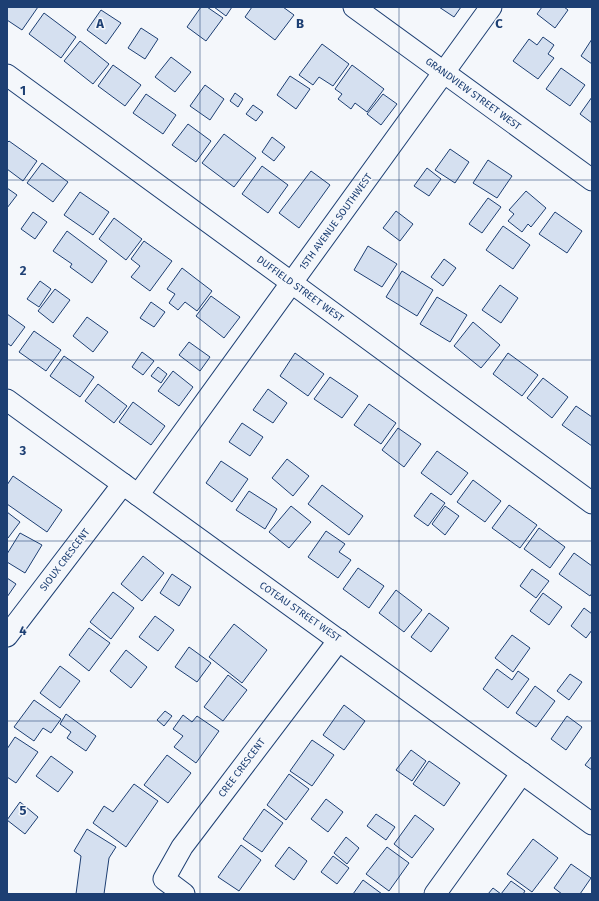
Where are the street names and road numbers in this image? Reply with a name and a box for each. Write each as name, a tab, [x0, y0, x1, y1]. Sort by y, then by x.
street label: GRANDVIEW STREET WEST	[423, 55, 524, 133]
street label: 15TH AVENUE SOUTHWEST	[297, 171, 376, 273]
street label: DUFFIELD STREET WEST	[254, 254, 346, 325]
street label: SIOUX CRESCENT	[38, 526, 93, 594]
street label: COTEAU STREET WEST	[257, 579, 344, 645]
street label: CREE CRESCENT	[216, 736, 268, 800]

